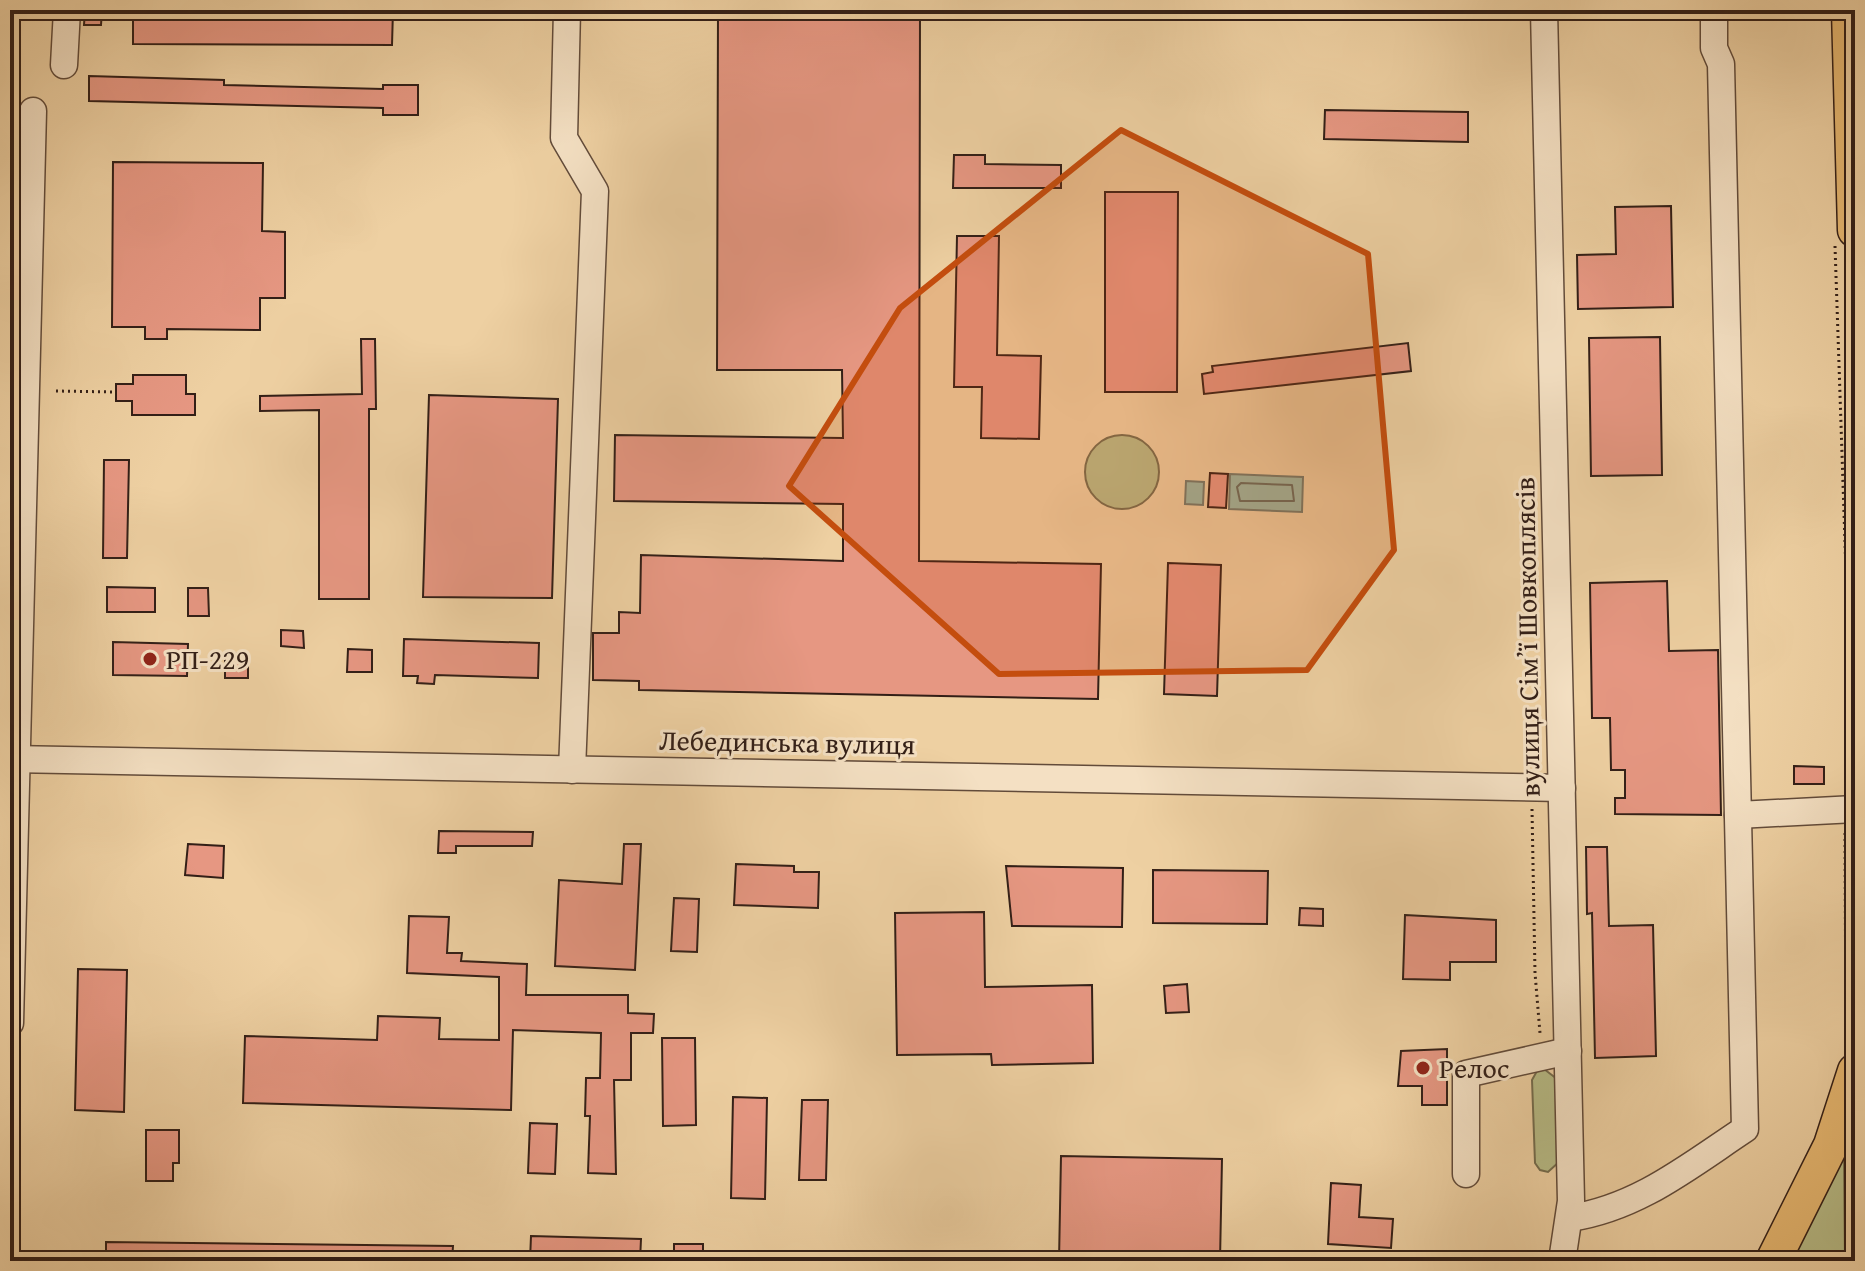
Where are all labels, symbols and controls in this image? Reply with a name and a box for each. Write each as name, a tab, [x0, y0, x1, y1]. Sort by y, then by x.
street label: вулиця Сімʼї Шовкоплясів	[1503, 477, 1550, 797]
place label: РП-229	[166, 638, 249, 679]
marker: РП-229	[141, 650, 159, 668]
street label: Лебединська вулиця	[658, 719, 916, 764]
place label: Релос	[1439, 1047, 1509, 1088]
marker: Релос	[1414, 1059, 1432, 1077]

